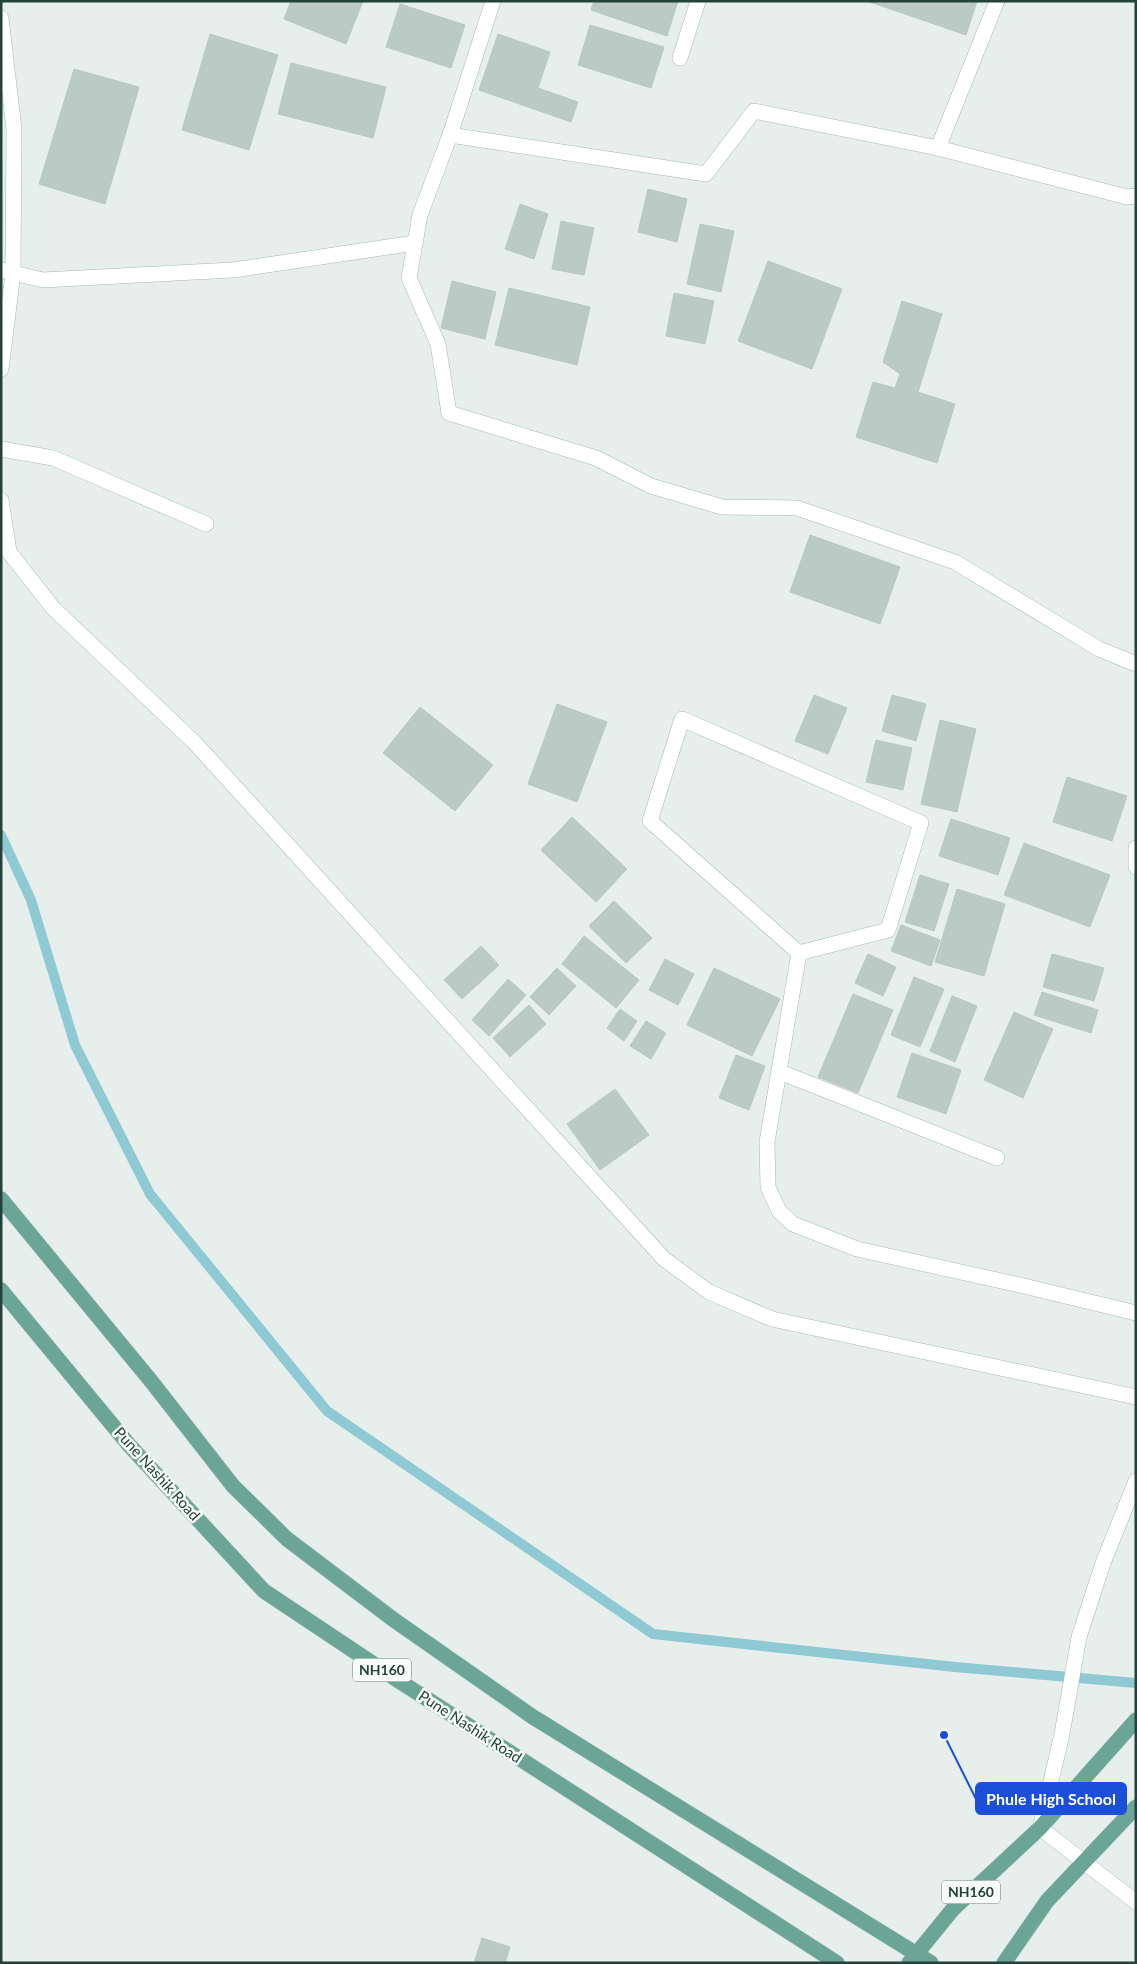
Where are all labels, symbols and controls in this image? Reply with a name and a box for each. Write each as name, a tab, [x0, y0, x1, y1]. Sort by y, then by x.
street label: Pune Nashik Road	[111, 1423, 204, 1524]
road number: NH160	[353, 1658, 411, 1682]
street label: Pune Nashik Road	[416, 1686, 525, 1766]
callout: Phule High School	[976, 1783, 1126, 1814]
text: Phule High School	[986, 1789, 1116, 1808]
road number: NH160	[942, 1880, 1000, 1904]

